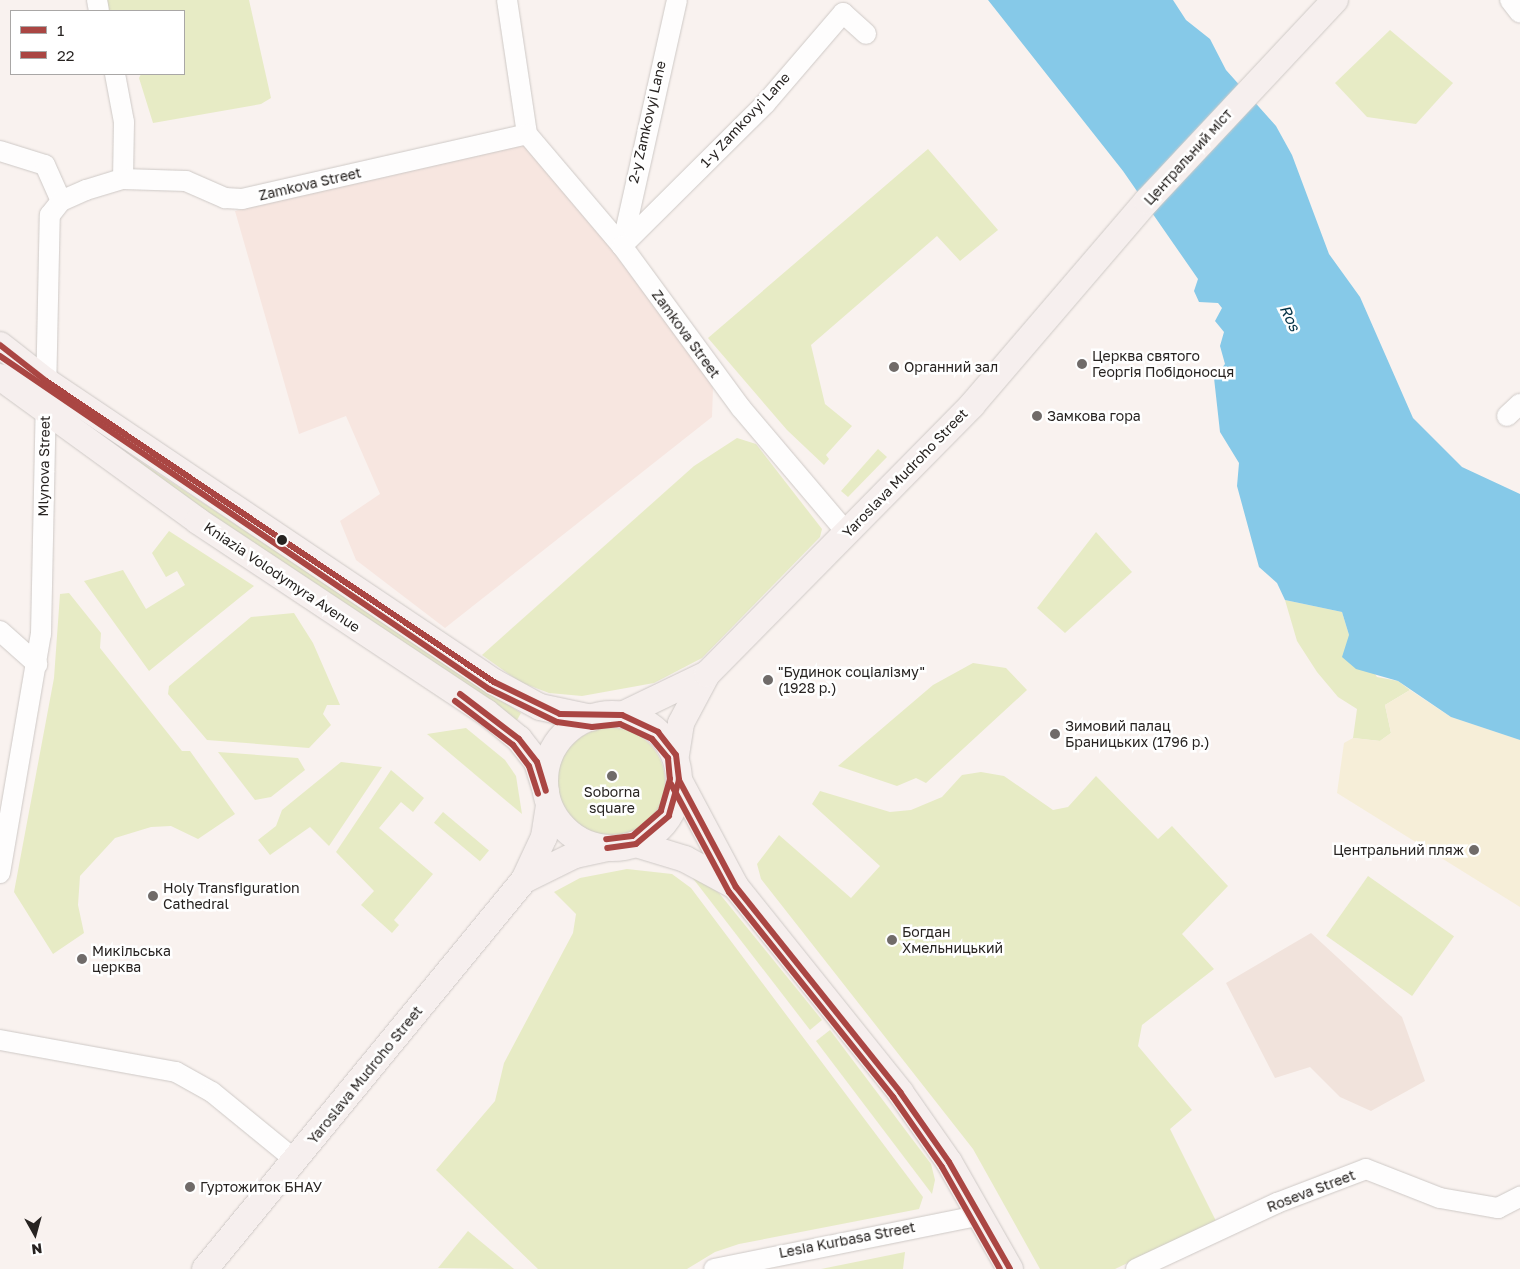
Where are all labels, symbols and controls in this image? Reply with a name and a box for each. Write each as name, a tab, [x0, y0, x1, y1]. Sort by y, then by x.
legend	[10, 10, 185, 75]
text: 1	[57, 21, 64, 39]
text: 22	[57, 46, 74, 64]
street label: 2-y Zamkovyi Lane	[625, 59, 669, 185]
street label: 1-y Zamkovyi Lane	[697, 69, 793, 171]
street label: Центральний міст	[1140, 105, 1236, 209]
street label: Zamkova Street	[257, 164, 363, 204]
street label: Zamkova Street	[648, 287, 724, 381]
water label: Ros	[1276, 302, 1304, 334]
place label: Церква святого Георгія Побідоносця	[1092, 348, 1234, 381]
marker: Церква святого Георгія Побідоносця	[1076, 358, 1088, 370]
place label: Органний зал	[904, 359, 998, 375]
marker: Органний зал	[888, 361, 900, 373]
street label: Yaroslava Mudroho Street	[839, 405, 971, 541]
place label: Замкова гора	[1047, 408, 1141, 424]
marker: Замкова гора	[1031, 410, 1043, 422]
street label: Mlynova Street	[35, 415, 53, 517]
street label: Kniazia Volodymyra Avenue	[201, 518, 363, 636]
unlabelled marker	[277, 535, 287, 545]
place label: "Будинок соціалізму" (1928 р.)	[778, 664, 925, 696]
marker: "Будинок соціалізму" (1928 р.)	[762, 674, 774, 686]
place label: Зимовий палац Браницьких (1796 р.)	[1065, 718, 1210, 750]
marker: Зимовий палац Браницьких (1796 р.)	[1049, 728, 1061, 740]
marker: Soborna square	[606, 770, 618, 782]
place label: Soborna square	[584, 784, 640, 816]
place label: Центральний пляж	[1333, 842, 1464, 858]
marker: Центральний пляж	[1468, 844, 1480, 856]
place label: Holy Transfiguration Cathedral	[163, 880, 300, 912]
marker: Holy Transfiguration Cathedral	[147, 890, 159, 902]
place label: Богдан Хмельницький	[902, 924, 1003, 956]
marker: Богдан Хмельницький	[886, 934, 898, 946]
place label: Микільська церква	[92, 943, 171, 976]
marker: Микільська церква	[76, 953, 88, 965]
street label: Yaroslava Mudroho Street	[304, 1003, 426, 1147]
street label: Roseva Street	[1264, 1166, 1358, 1216]
place label: Гуртожиток БНАУ	[200, 1179, 322, 1195]
marker: Гуртожиток БНАУ	[184, 1181, 196, 1193]
north arrow	[10, 1209, 60, 1259]
street label: Lesia Kurbasa Street	[777, 1219, 917, 1261]
text: N	[31, 1240, 43, 1258]

